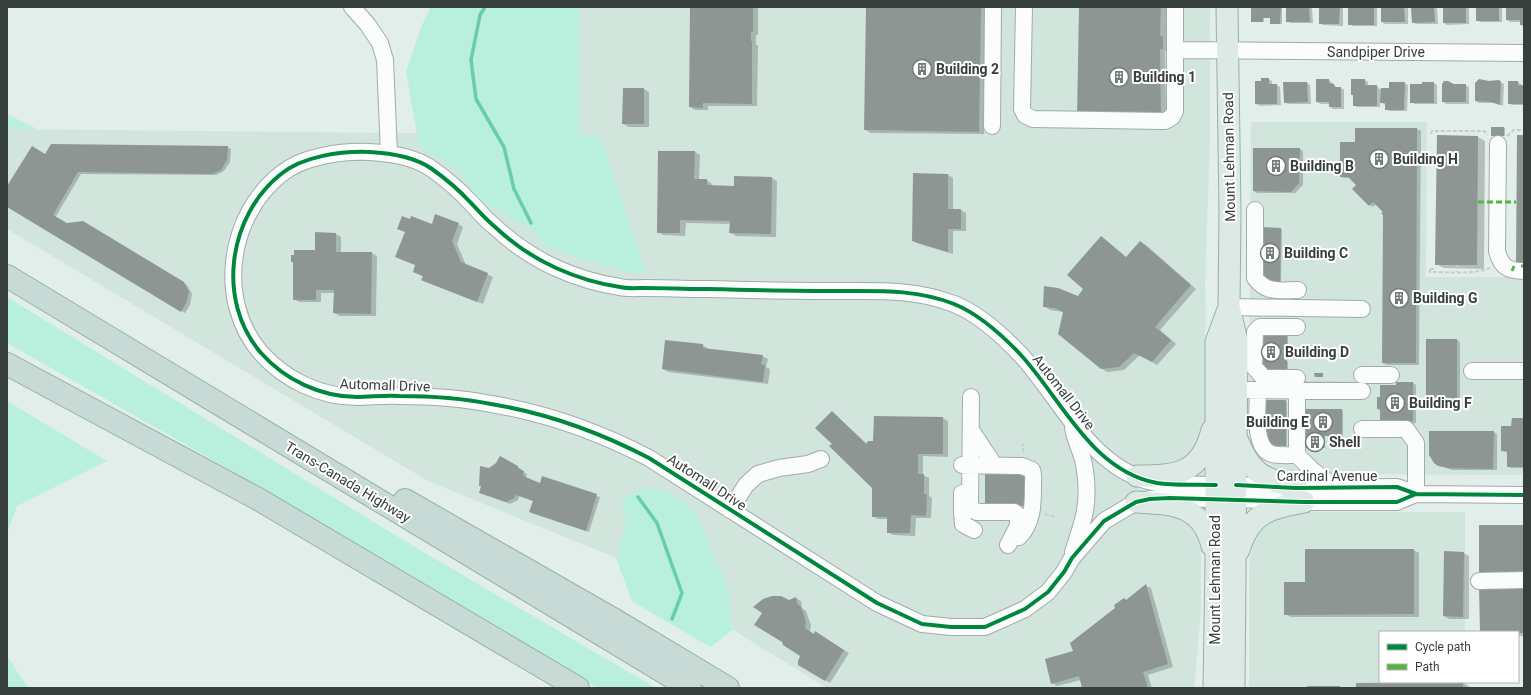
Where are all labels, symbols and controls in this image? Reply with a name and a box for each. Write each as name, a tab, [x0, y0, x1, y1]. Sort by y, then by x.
street label: Sandpiper Drive	[1327, 44, 1425, 60]
building icon: Building 2	[911, 58, 933, 80]
place label: Building 2	[936, 61, 999, 77]
building icon: Building 1	[1108, 66, 1130, 88]
place label: Building 1	[1133, 69, 1196, 85]
street label: Mount Lehman Road	[1220, 92, 1238, 222]
building icon: Building H	[1368, 148, 1390, 170]
place label: Building H	[1393, 151, 1458, 167]
building icon: Building B	[1265, 155, 1287, 177]
place label: Building B	[1290, 158, 1354, 174]
building icon: Building C	[1259, 242, 1281, 264]
place label: Building C	[1284, 245, 1348, 261]
building icon: Building G	[1388, 287, 1410, 309]
place label: Building G	[1413, 290, 1478, 306]
building icon: Building D	[1260, 341, 1282, 363]
place label: Building D	[1285, 344, 1349, 360]
street label: Automall Drive	[1030, 351, 1098, 433]
street label: Automall Drive	[339, 375, 431, 395]
building icon: Building F	[1384, 392, 1406, 414]
place label: Building F	[1409, 395, 1472, 411]
building icon: Building E	[1312, 411, 1334, 433]
place label: Building E	[1246, 414, 1309, 430]
building icon: Shell	[1304, 431, 1326, 453]
place label: Shell	[1329, 434, 1360, 450]
street label: Trans-Canada Highway	[282, 438, 414, 526]
street label: Automall Drive	[665, 451, 749, 513]
street label: Cardinal Avenue	[1277, 468, 1377, 484]
street label: Mount Lehman Road	[1207, 515, 1223, 645]
legend	[1379, 631, 1519, 683]
text: Cycle path	[1415, 640, 1471, 654]
text: Path	[1415, 660, 1440, 674]

